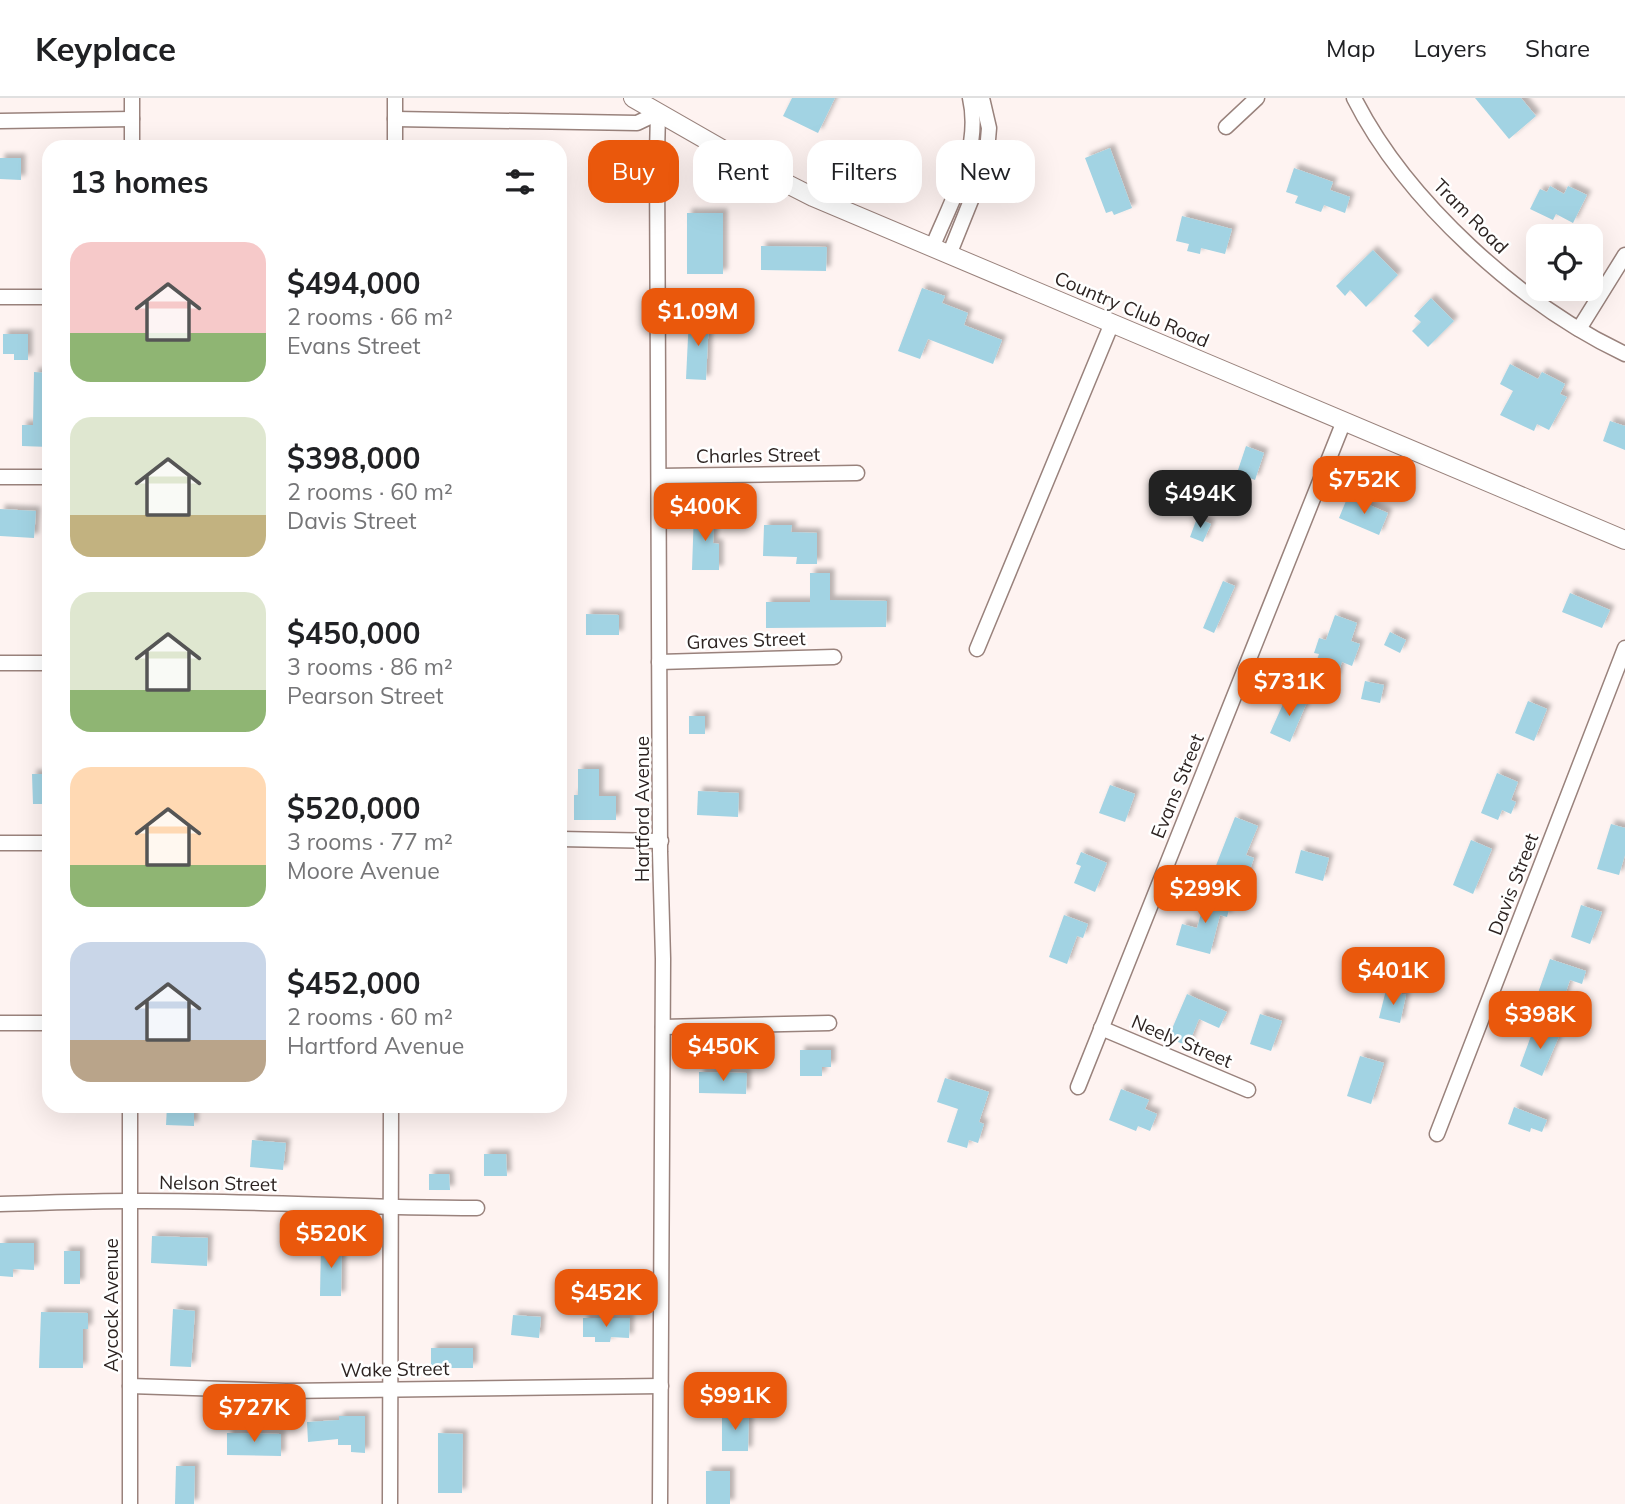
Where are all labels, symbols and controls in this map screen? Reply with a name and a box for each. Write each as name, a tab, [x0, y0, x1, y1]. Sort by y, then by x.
text: Keyplace	[35, 28, 176, 69]
text: Map	[1326, 33, 1375, 63]
text: Layers	[1413, 33, 1487, 63]
text: Share	[1525, 33, 1590, 63]
chip: Buy	[588, 140, 679, 203]
chip: Rent	[693, 140, 793, 203]
chip: Filters	[807, 140, 922, 203]
chip: New	[936, 140, 1035, 203]
text: 13 homes	[70, 163, 209, 201]
icon: filters	[501, 163, 539, 201]
street label: Tram Road	[1428, 173, 1514, 259]
map controls	[1526, 224, 1603, 301]
button: locate	[1526, 224, 1603, 301]
text: $494,000	[287, 264, 420, 302]
street label: Country Club Road	[1051, 266, 1213, 352]
icon: home	[126, 270, 210, 354]
pin: $1.09M	[641, 288, 755, 348]
text: $1.09M	[658, 296, 738, 325]
text: 2 rooms · 66 m²	[287, 302, 453, 331]
text: Evans Street	[287, 331, 421, 360]
text: $398,000	[287, 439, 420, 477]
street label: Charles Street	[696, 442, 821, 468]
icon: home	[126, 445, 210, 529]
pin: $752K	[1315, 456, 1413, 516]
text: $752K	[1329, 464, 1399, 493]
pin: $494K	[1151, 470, 1249, 530]
text: 2 rooms · 60 m²	[287, 477, 453, 506]
text: $494K	[1165, 478, 1235, 507]
pin: $400K	[656, 484, 754, 543]
text: $400K	[670, 491, 740, 520]
text: Davis Street	[287, 506, 417, 535]
text: $450,000	[287, 614, 420, 652]
icon: home	[126, 620, 210, 704]
street label: Graves Street	[686, 626, 806, 654]
text: 3 rooms · 86 m²	[287, 652, 453, 681]
pin: $731K	[1240, 658, 1338, 718]
text: $731K	[1254, 666, 1324, 695]
text: Pearson Street	[287, 681, 444, 710]
street label: Evans Street	[1145, 730, 1209, 842]
street label: Hartford Avenue	[630, 736, 654, 882]
text: $520,000	[287, 789, 420, 827]
icon: home	[126, 795, 210, 879]
text: 3 rooms · 77 m²	[287, 827, 453, 856]
street label: Davis Street	[1483, 829, 1544, 938]
text: Moore Avenue	[287, 856, 440, 885]
pin: $299K	[1156, 866, 1254, 925]
text: $299K	[1170, 873, 1240, 902]
pin: $401K	[1344, 948, 1442, 1007]
text: $401K	[1358, 955, 1428, 984]
text: $452,000	[287, 964, 420, 1002]
icon: home	[126, 970, 210, 1054]
pin: $398K	[1491, 992, 1589, 1051]
text: $398K	[1505, 999, 1575, 1028]
text: 2 rooms · 60 m²	[287, 1002, 453, 1031]
street label: Neely Street	[1128, 1009, 1236, 1073]
pin: $450K	[674, 1024, 772, 1083]
text: Hartford Avenue	[287, 1031, 464, 1060]
text: $450K	[688, 1031, 758, 1060]
street label: Nelson Street	[159, 1170, 278, 1196]
pin: $520K	[282, 1210, 380, 1270]
text: $520K	[296, 1218, 366, 1247]
street label: Aycock Avenue	[99, 1238, 123, 1372]
pin: $452K	[557, 1270, 655, 1329]
text: $452K	[571, 1277, 641, 1306]
street label: Wake Street	[340, 1356, 450, 1382]
pin: $991K	[686, 1372, 784, 1432]
text: $991K	[700, 1380, 770, 1409]
pin: $727K	[205, 1384, 303, 1444]
text: $727K	[219, 1392, 289, 1421]

